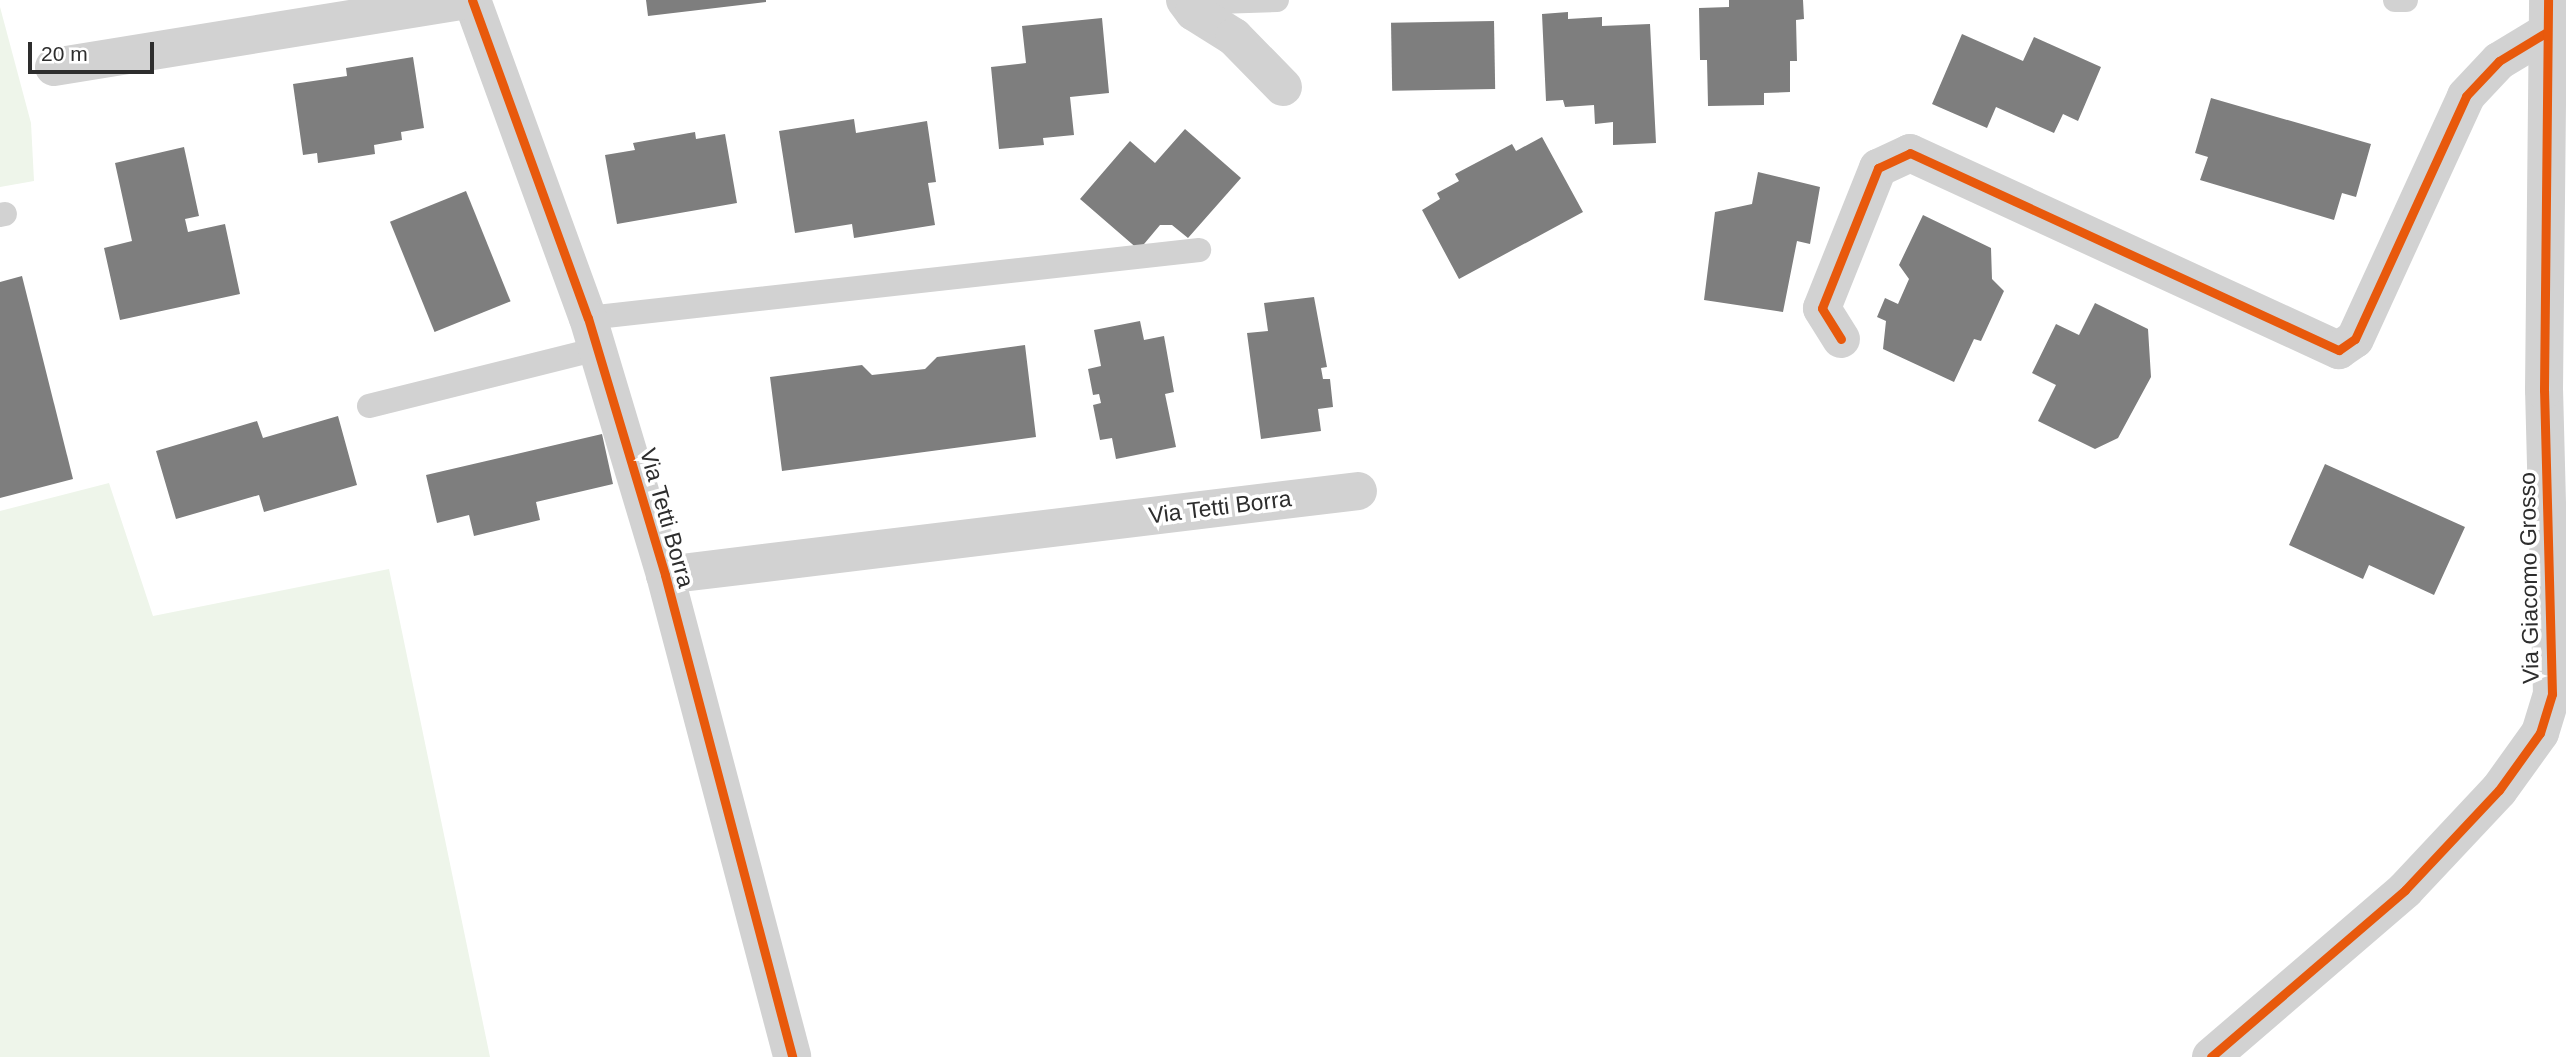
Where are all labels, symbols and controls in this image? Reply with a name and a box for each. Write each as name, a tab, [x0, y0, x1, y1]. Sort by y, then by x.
scale bar	[32, 28, 158, 72]
text: 20 m	[41, 42, 88, 65]
street label: Via Tetti Borra	[634, 445, 700, 591]
street label: Via Giacomo Grosso	[2513, 472, 2545, 684]
street label: Via Tetti Borra	[1147, 485, 1293, 529]

